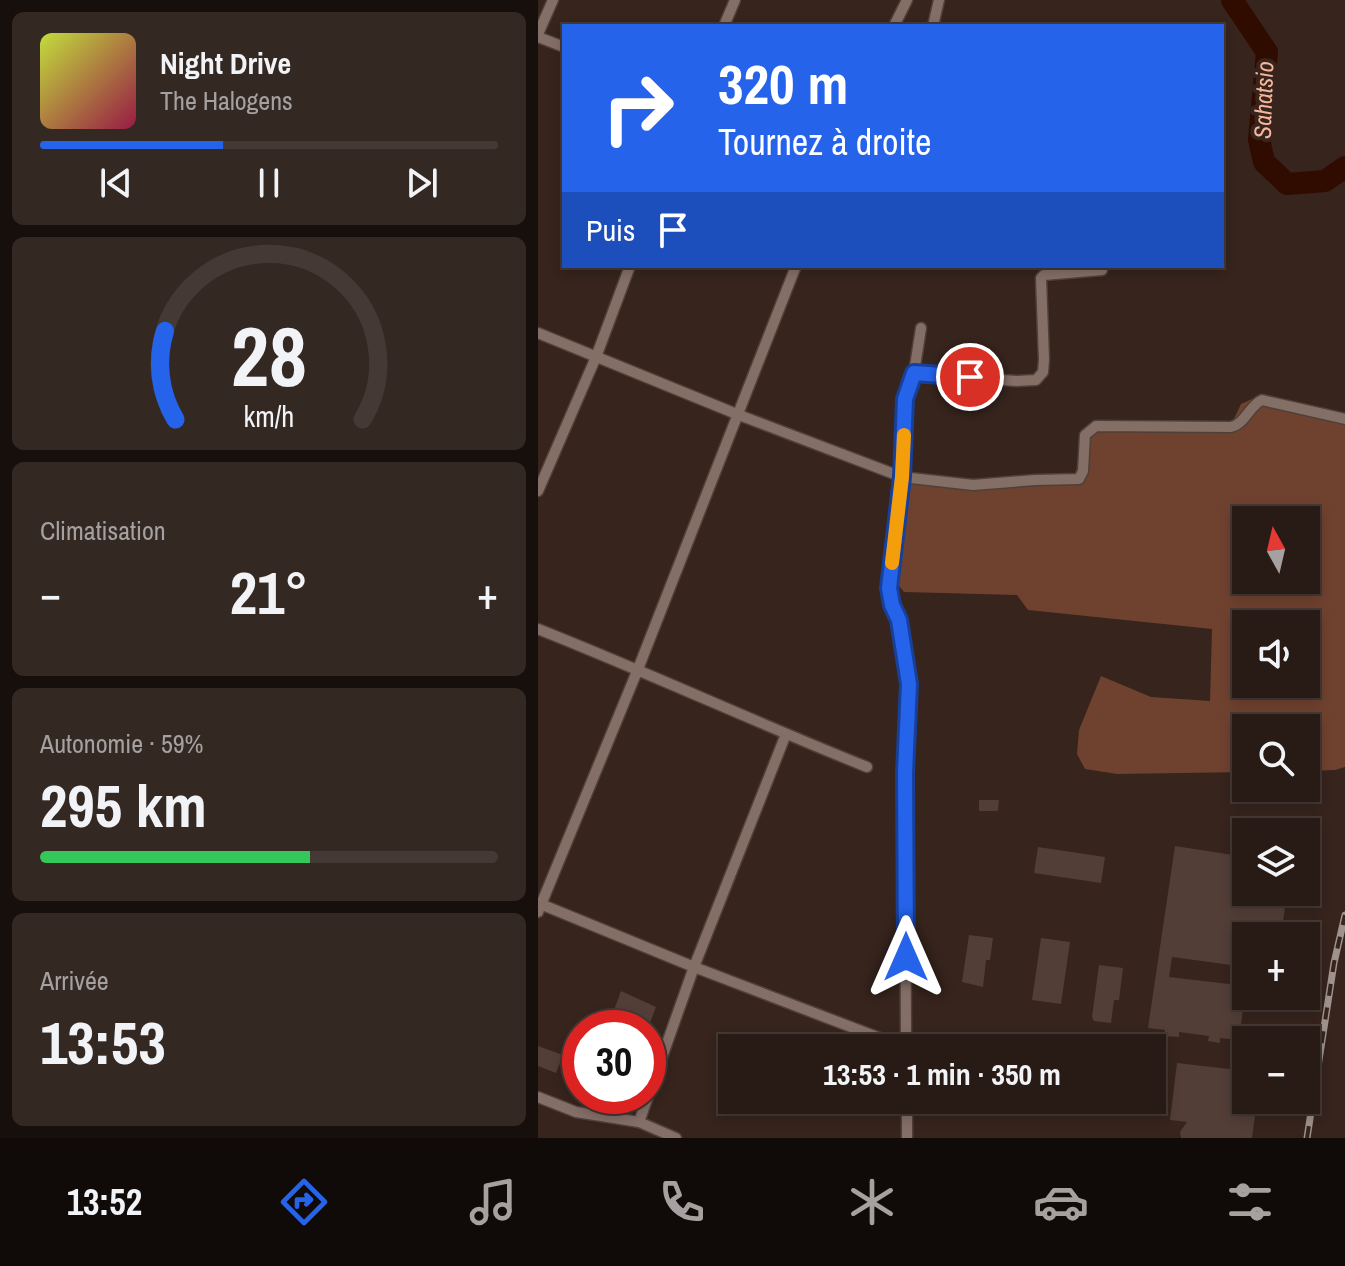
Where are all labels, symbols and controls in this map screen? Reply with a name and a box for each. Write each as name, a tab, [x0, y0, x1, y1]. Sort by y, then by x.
text: Night Drive	[160, 43, 291, 83]
text: 320 m	[718, 46, 848, 121]
icon: right	[586, 56, 690, 160]
water label: Sahatsio	[1246, 61, 1280, 139]
text: The Halogens	[160, 83, 293, 118]
text: Tournez à droite	[718, 118, 931, 166]
icon: previous	[94, 161, 138, 205]
icon: pause	[247, 161, 291, 205]
icon: next	[400, 161, 444, 205]
icon: arrive	[651, 208, 695, 252]
text: Puis	[586, 210, 635, 250]
text: 28	[231, 299, 307, 411]
pin	[936, 343, 1004, 411]
icon: arrive	[948, 355, 992, 399]
text: km/h	[244, 397, 294, 436]
north arrow	[1232, 506, 1320, 594]
map controls	[1232, 506, 1320, 1114]
text: Climatisation	[40, 513, 166, 548]
text: 21°	[230, 552, 308, 633]
text: −	[40, 563, 61, 623]
text: +	[477, 563, 498, 623]
button: sound	[1232, 610, 1320, 698]
button: search	[1232, 714, 1320, 802]
text: Autonomie · 59%	[40, 726, 204, 761]
text: 295 km	[40, 765, 207, 846]
button: layers	[1232, 818, 1320, 906]
position arrow	[864, 915, 948, 999]
button: +	[1232, 922, 1320, 1010]
text: Arrivée	[40, 963, 109, 998]
text: 13:53	[40, 1002, 166, 1083]
speed limit sign: 30	[562, 1010, 666, 1114]
button: −	[1232, 1026, 1320, 1114]
text: 13:53 · 1 min · 350 m	[823, 1054, 1061, 1094]
icon: directions	[276, 1174, 332, 1230]
icon: music	[465, 1174, 521, 1230]
icon: phone	[654, 1174, 710, 1230]
icon: climate	[844, 1174, 900, 1230]
icon: car	[1033, 1174, 1089, 1230]
icon: filters	[1222, 1174, 1278, 1230]
text: 13:52	[67, 1178, 142, 1226]

